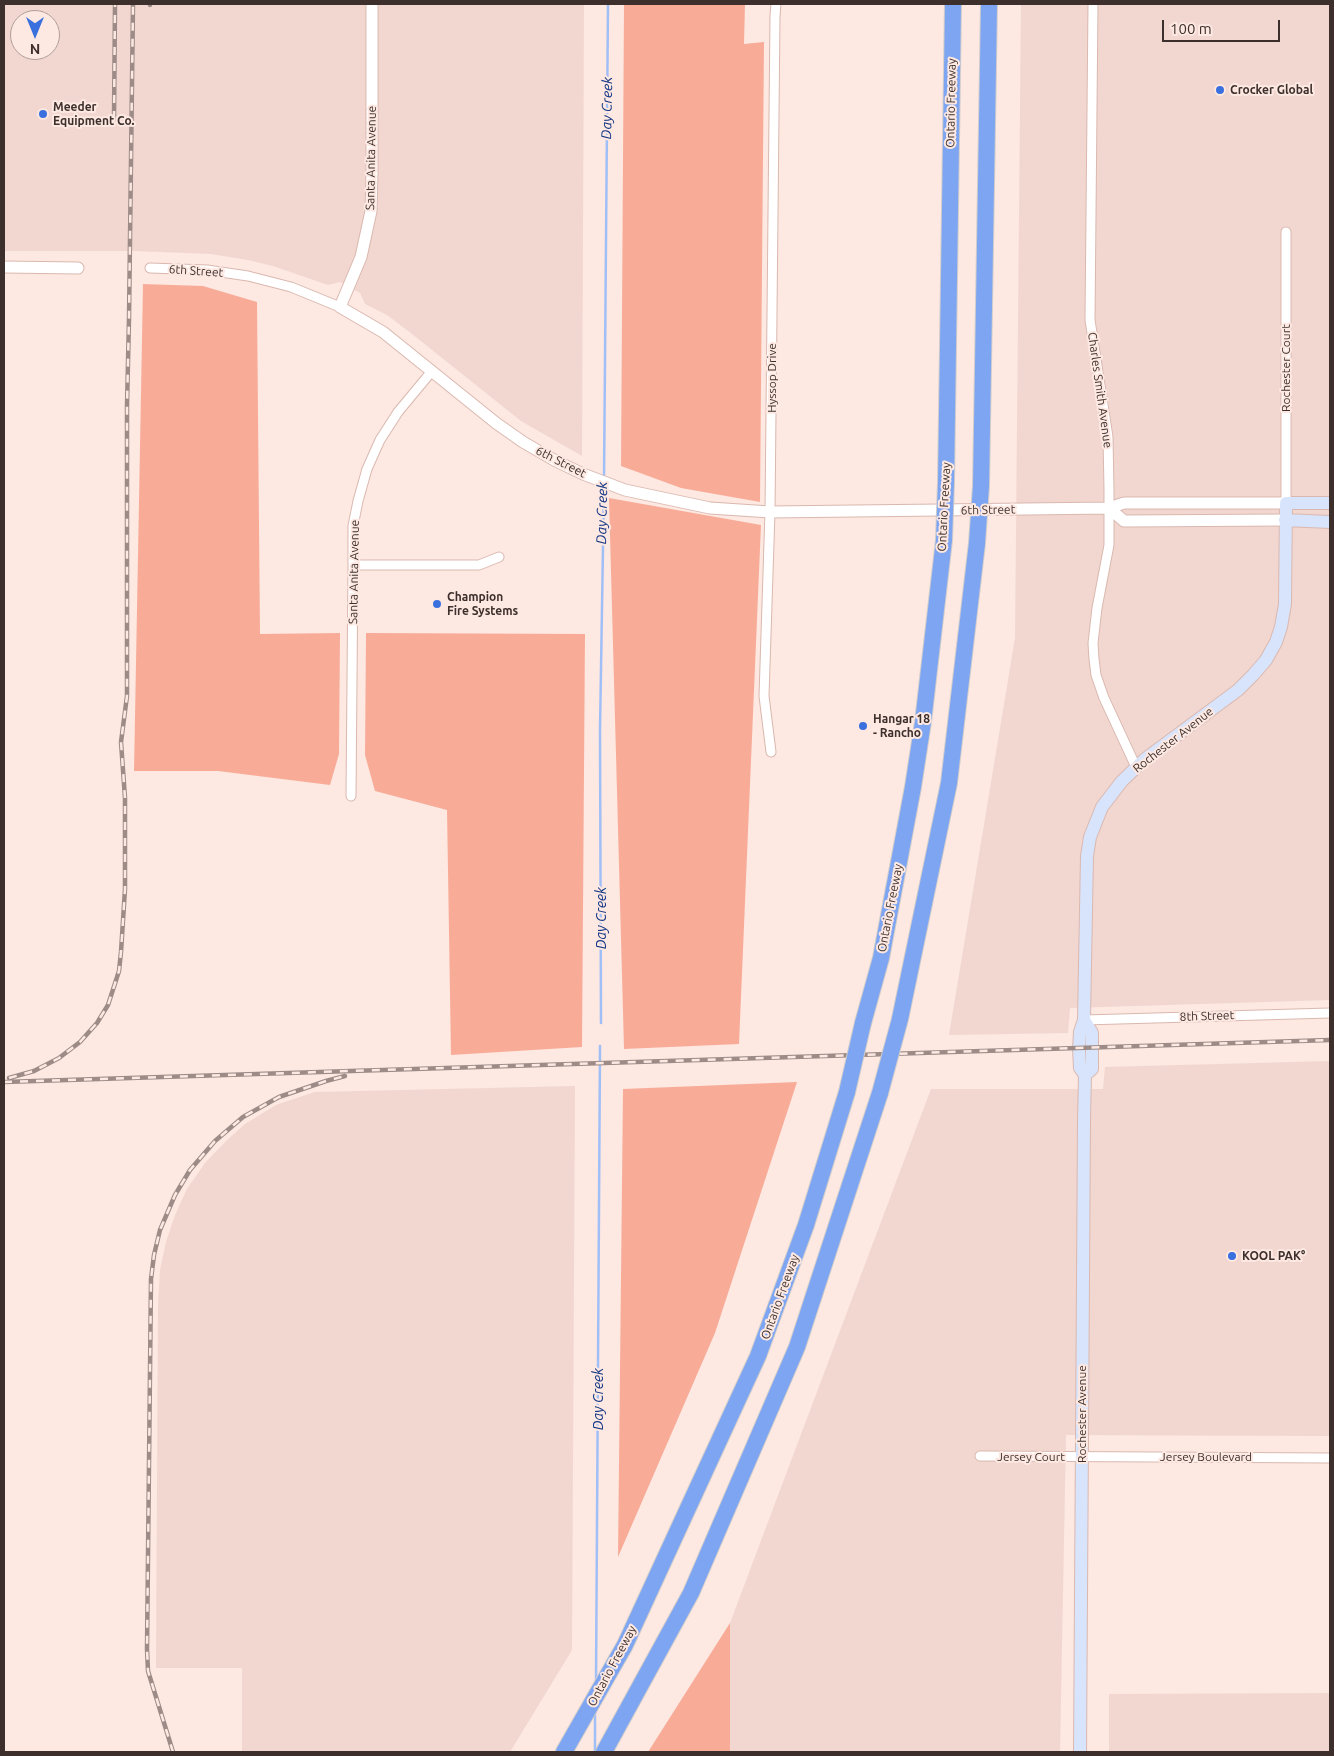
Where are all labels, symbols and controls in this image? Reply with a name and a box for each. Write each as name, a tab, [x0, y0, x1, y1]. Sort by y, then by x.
north arrow	[10, 10, 60, 60]
scale bar	[1164, 10, 1282, 42]
text: 100 m	[1170, 20, 1212, 37]
text: N	[30, 41, 40, 57]
street label: Ontario Freeway	[943, 58, 959, 148]
water label: Day Creek	[598, 77, 616, 139]
place label: Crocker Global	[1230, 83, 1313, 97]
marker: Crocker Global	[1214, 84, 1226, 96]
place label: Meeder Equipment Co.	[53, 100, 135, 128]
street label: Santa Anita Avenue	[363, 106, 379, 210]
marker: Meeder Equipment Co.	[37, 108, 49, 120]
street label: 6th Street	[168, 262, 224, 280]
street label: Rochester Court	[1279, 324, 1293, 412]
street label: Charles Smith Avenue	[1085, 331, 1115, 449]
street label: Hyssop Drive	[765, 343, 779, 413]
street label: 6th Street	[533, 443, 589, 481]
street label: Ontario Freeway	[934, 462, 954, 552]
water label: Day Creek	[593, 482, 611, 544]
street label: 6th Street	[961, 502, 1015, 518]
street label: Santa Anita Avenue	[346, 520, 362, 624]
place label: Champion Fire Systems	[447, 590, 518, 618]
marker: Champion Fire Systems	[431, 598, 443, 610]
street label: Rochester Avenue	[1130, 704, 1216, 776]
place label: Hangar 18 - Rancho	[873, 712, 930, 740]
marker: Hangar 18 - Rancho	[857, 720, 869, 732]
street label: Ontario Freeway	[874, 863, 906, 953]
water label: Day Creek	[593, 887, 609, 949]
street label: 8th Street	[1179, 1008, 1235, 1024]
place label: KOOL PAK°	[1242, 1249, 1305, 1263]
marker: KOOL PAK°	[1226, 1250, 1238, 1262]
street label: Ontario Freeway	[758, 1253, 802, 1341]
street label: Rochester Avenue	[1075, 1365, 1089, 1463]
water label: Day Creek	[590, 1368, 606, 1430]
street label: Jersey Court	[997, 1450, 1065, 1464]
street label: Jersey Boulevard	[1160, 1450, 1252, 1464]
street label: Ontario Freeway	[585, 1623, 639, 1709]

